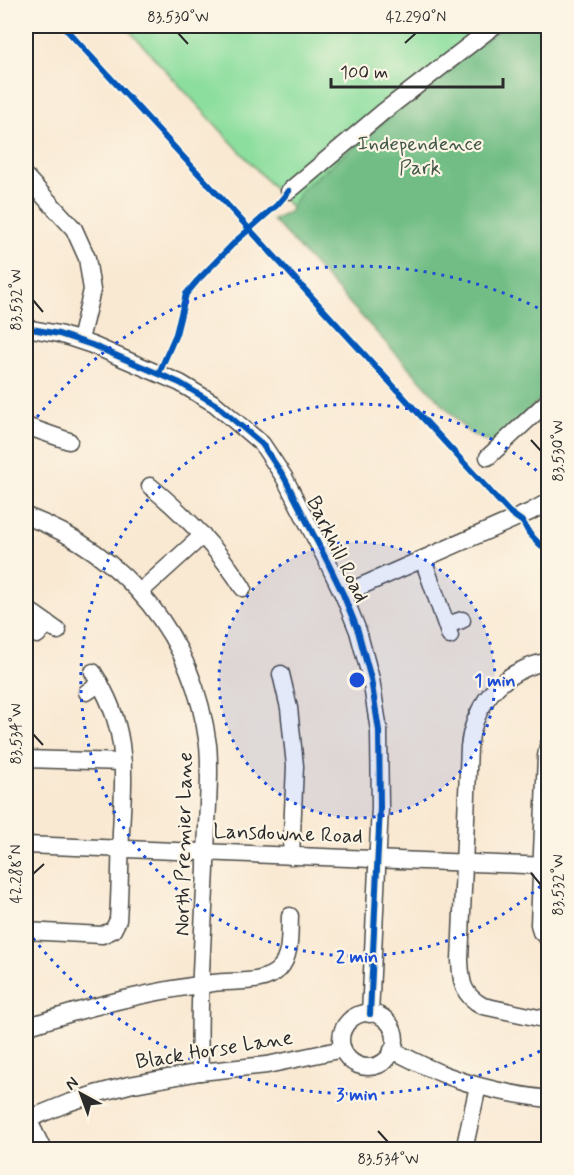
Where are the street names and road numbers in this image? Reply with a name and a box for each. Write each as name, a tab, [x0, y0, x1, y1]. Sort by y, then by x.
street label: Barkhill Road	[299, 491, 375, 608]
street label: North Premier Lane	[168, 752, 200, 936]
street label: Lansdowne Road	[213, 817, 363, 851]
street label: Black Horse Lane	[134, 1024, 295, 1076]

